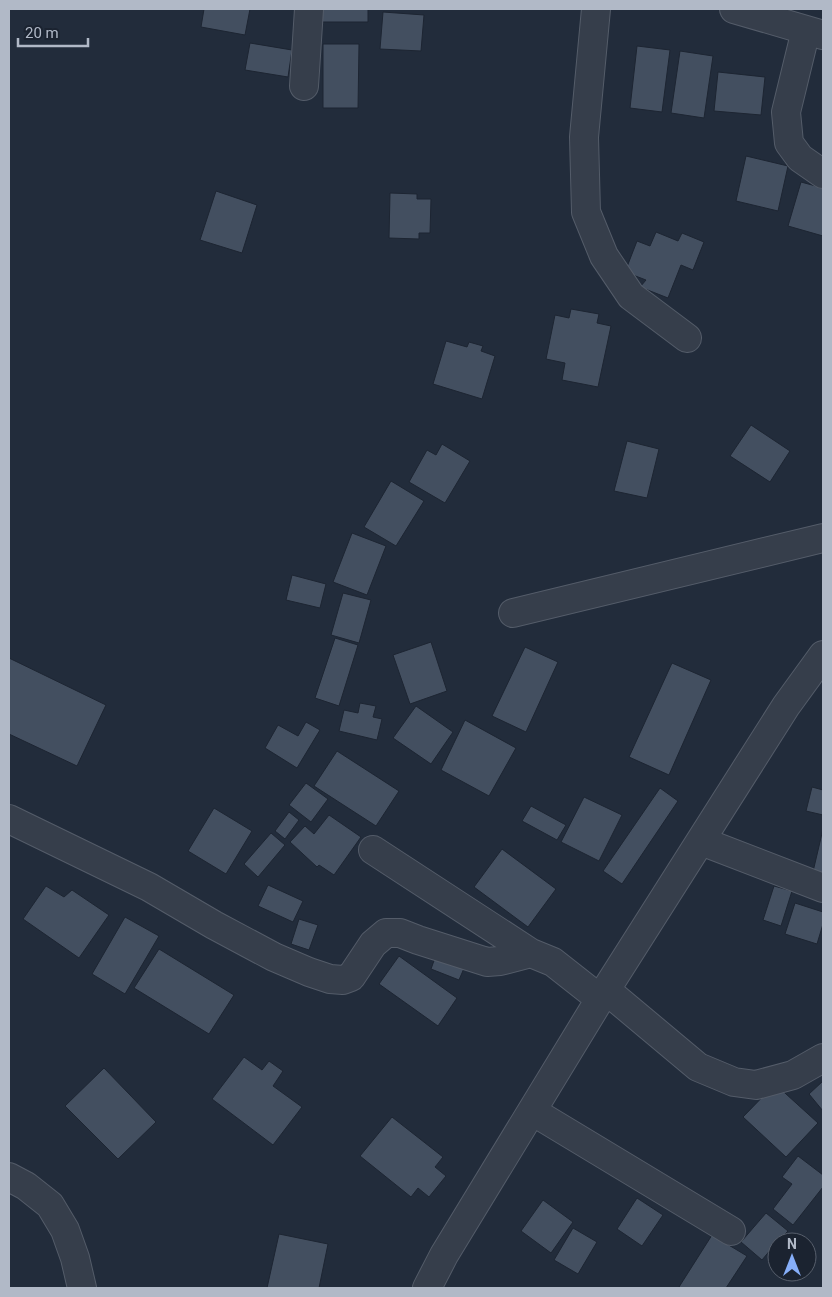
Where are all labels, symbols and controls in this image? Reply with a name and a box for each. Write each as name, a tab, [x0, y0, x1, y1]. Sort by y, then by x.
scale bar	[18, 15, 88, 47]
text: 20 m	[25, 24, 59, 42]
north arrow	[767, 1232, 817, 1282]
text: N	[787, 1236, 797, 1252]

